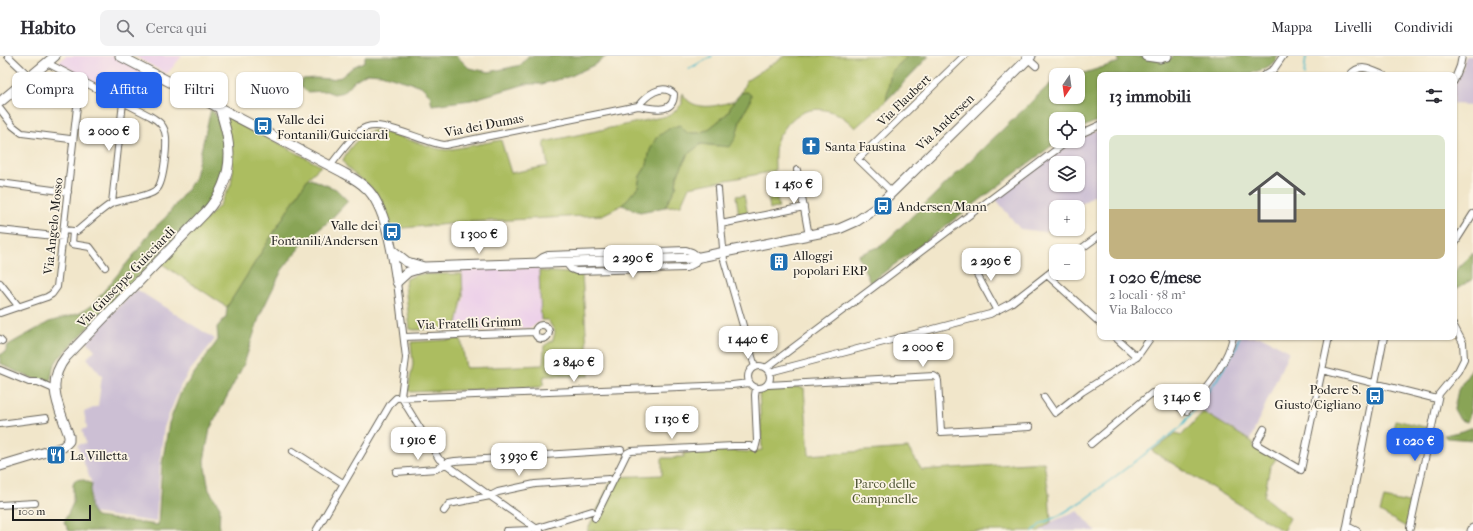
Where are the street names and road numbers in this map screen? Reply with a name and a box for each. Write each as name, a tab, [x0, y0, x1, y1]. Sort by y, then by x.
street label: Via Flaubert	[873, 71, 934, 130]
street label: Via Andersen	[912, 90, 977, 154]
street label: Via dei Dumas	[442, 110, 525, 140]
street label: Via Angelo Mosso	[40, 176, 66, 276]
street label: Via Giuseppe Guicciardi	[73, 224, 178, 331]
street label: Via Fratelli Grimm	[415, 314, 522, 332]

